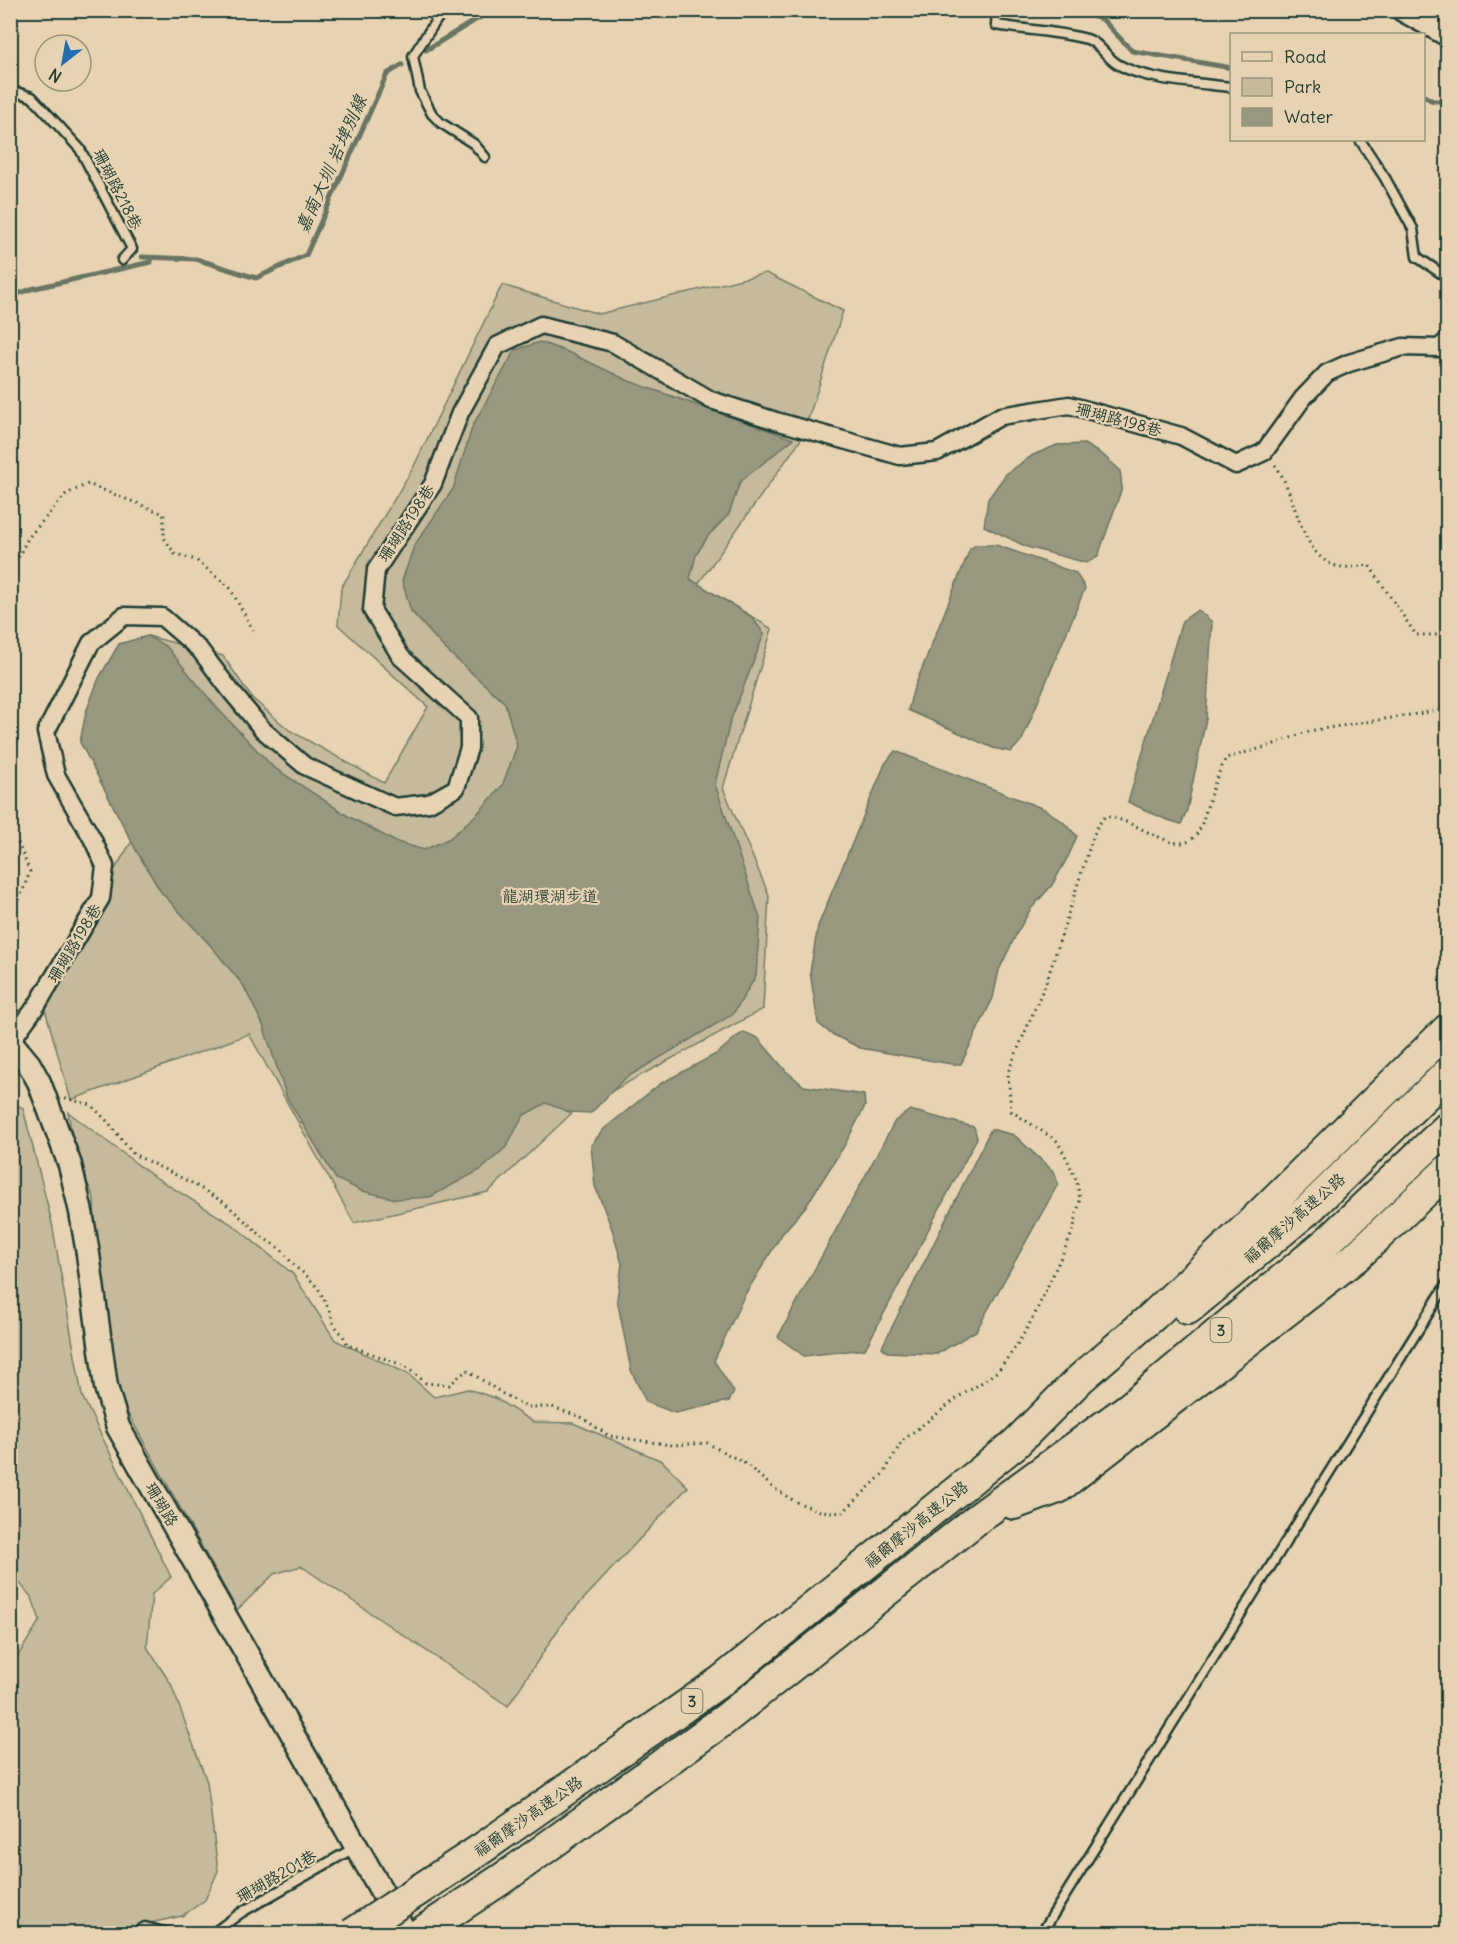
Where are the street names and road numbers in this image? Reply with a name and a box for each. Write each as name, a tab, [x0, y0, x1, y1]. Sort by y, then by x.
street label: 珊瑚路218巷	[89, 145, 147, 233]
street label: 珊瑚路198巷	[1074, 398, 1164, 440]
street label: 珊瑚路198巷	[373, 480, 439, 566]
street label: 珊瑚路198巷	[43, 900, 105, 986]
street label: 福爾摩沙高速公路	[1239, 1168, 1349, 1268]
road number: 3	[1210, 1318, 1232, 1342]
street label: 福爾摩沙高速公路	[860, 1476, 972, 1572]
street label: 珊瑚路	[141, 1478, 183, 1530]
road number: 3	[682, 1689, 702, 1713]
street label: 福爾摩沙高速公路	[470, 1771, 586, 1861]
street label: 珊瑚路201巷	[232, 1845, 320, 1907]

